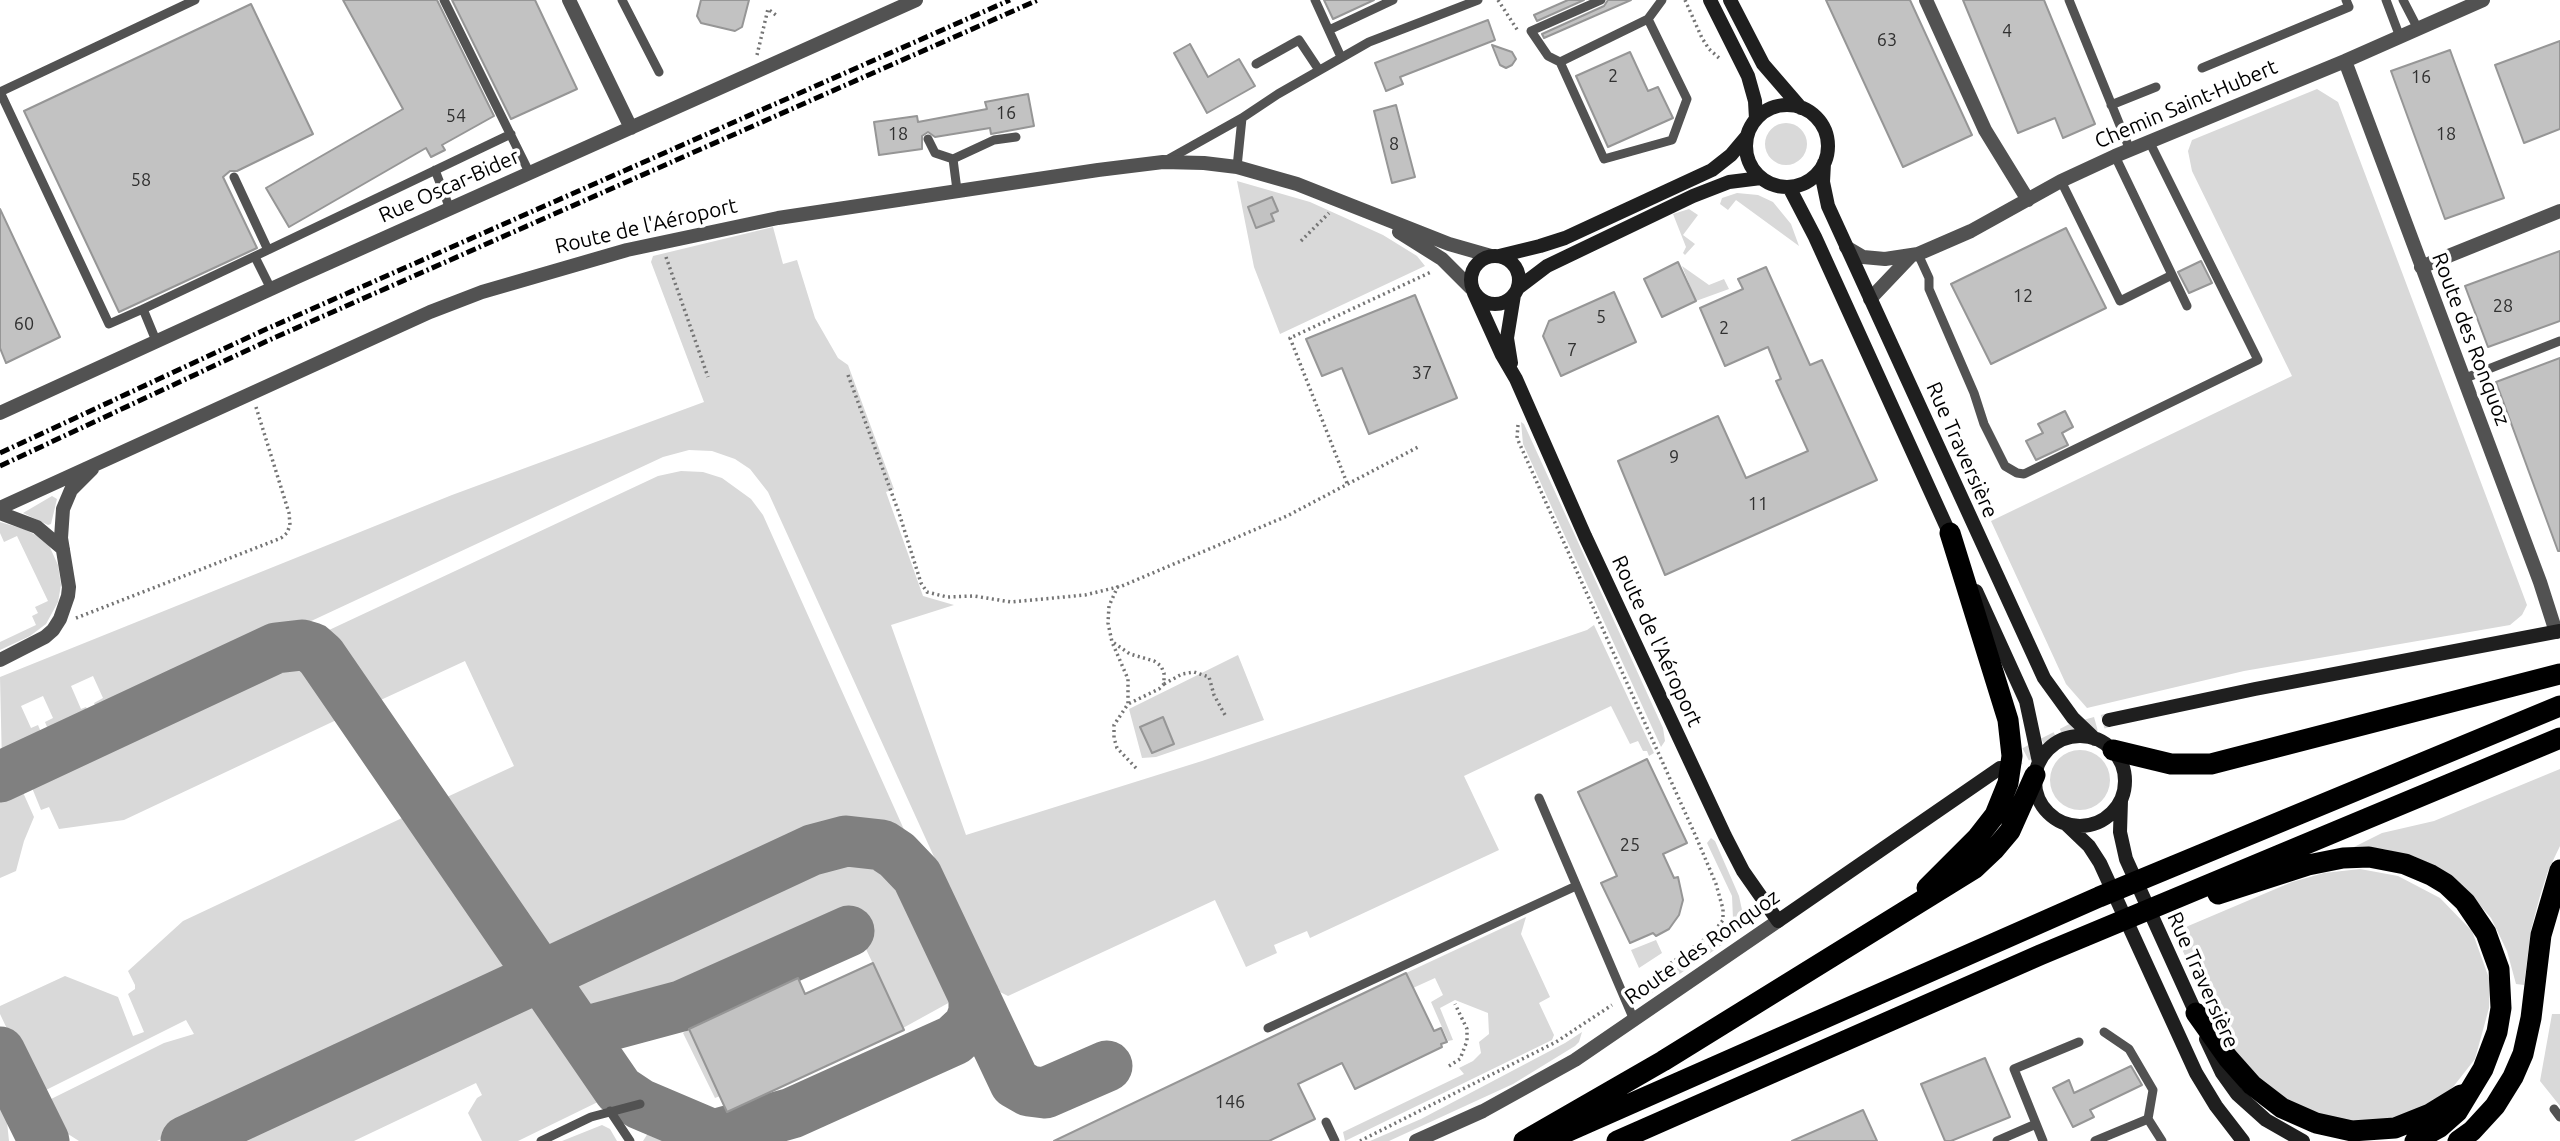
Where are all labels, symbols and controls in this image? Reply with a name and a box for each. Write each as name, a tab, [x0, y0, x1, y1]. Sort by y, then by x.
house number: 4	[2002, 20, 2012, 42]
house number: 63	[1877, 29, 1897, 51]
street label: Chemin Saint-Hubert	[2091, 54, 2281, 154]
house number: 2	[1608, 65, 1618, 87]
house number: 16	[2411, 66, 2431, 88]
house number: 16	[996, 102, 1016, 124]
house number: 54	[446, 105, 466, 127]
house number: 18	[888, 123, 908, 145]
house number: 18	[2436, 123, 2456, 145]
house number: 8	[1389, 133, 1399, 155]
street label: Rue Oscar-Bider	[375, 144, 523, 228]
house number: 58	[131, 169, 151, 191]
street label: Route de l'Aéroport	[553, 193, 739, 259]
street label: Route des Ronquoz	[2426, 249, 2516, 429]
house number: 12	[2013, 285, 2033, 307]
house number: 28	[2493, 295, 2513, 317]
house number: 5	[1596, 306, 1606, 328]
house number: 60	[14, 313, 34, 335]
house number: 2	[1719, 317, 1729, 339]
house number: 7	[1567, 339, 1577, 361]
house number: 37	[1412, 362, 1432, 384]
street label: Rue Traversière	[1921, 378, 2003, 522]
house number: 9	[1669, 446, 1679, 468]
house number: 11	[1748, 493, 1768, 515]
street label: Route de l'Aéroport	[1606, 551, 1708, 731]
house number: 25	[1620, 834, 1640, 856]
street label: Route des Ronquoz	[1620, 884, 1784, 1010]
street label: Rue Traversière	[2162, 908, 2244, 1052]
house number: 146	[1215, 1091, 1245, 1113]

